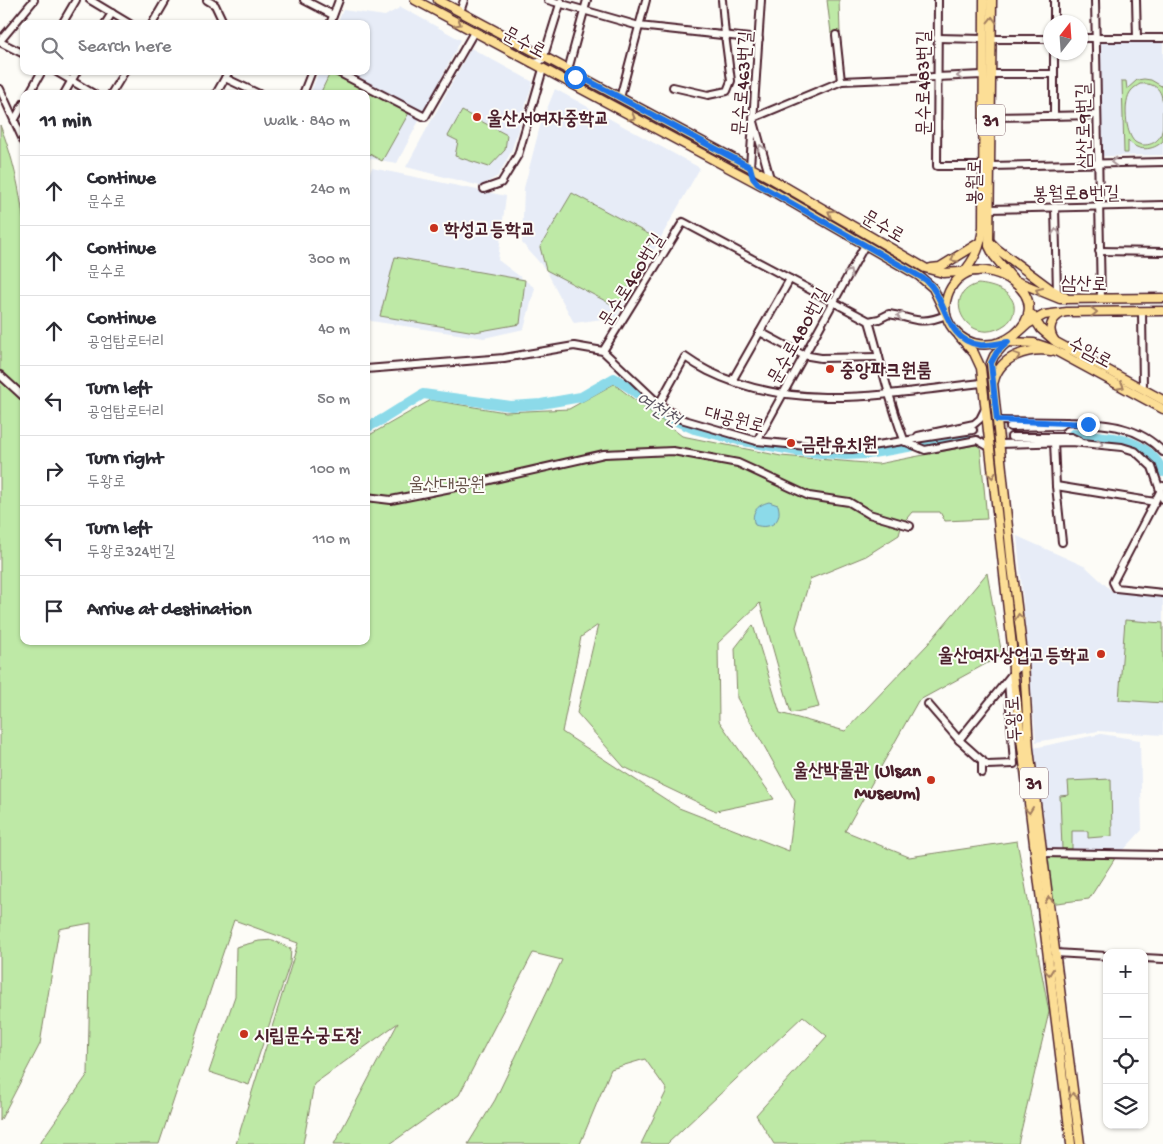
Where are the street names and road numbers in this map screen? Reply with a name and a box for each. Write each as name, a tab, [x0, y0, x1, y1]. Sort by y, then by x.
street label: 문수로	[498, 23, 549, 65]
street label: 문수로463번길	[729, 30, 760, 136]
street label: 문수로483번길	[914, 30, 937, 136]
street label: 삼산로9번길	[1073, 83, 1098, 169]
road number: 31	[977, 104, 1005, 136]
street label: 봉월로	[965, 159, 988, 205]
street label: 봉월로8번길	[1032, 183, 1120, 208]
street label: 문수로	[857, 207, 908, 249]
street label: 문수로460번길	[595, 230, 671, 332]
street label: 삼산로	[1061, 273, 1107, 298]
street label: 문수로480번길	[764, 284, 836, 389]
street label: 수암로	[1064, 333, 1115, 375]
street label: 대공원로	[702, 403, 767, 440]
street label: 두왕로	[1003, 695, 1028, 742]
road number: 31	[1020, 768, 1048, 798]

